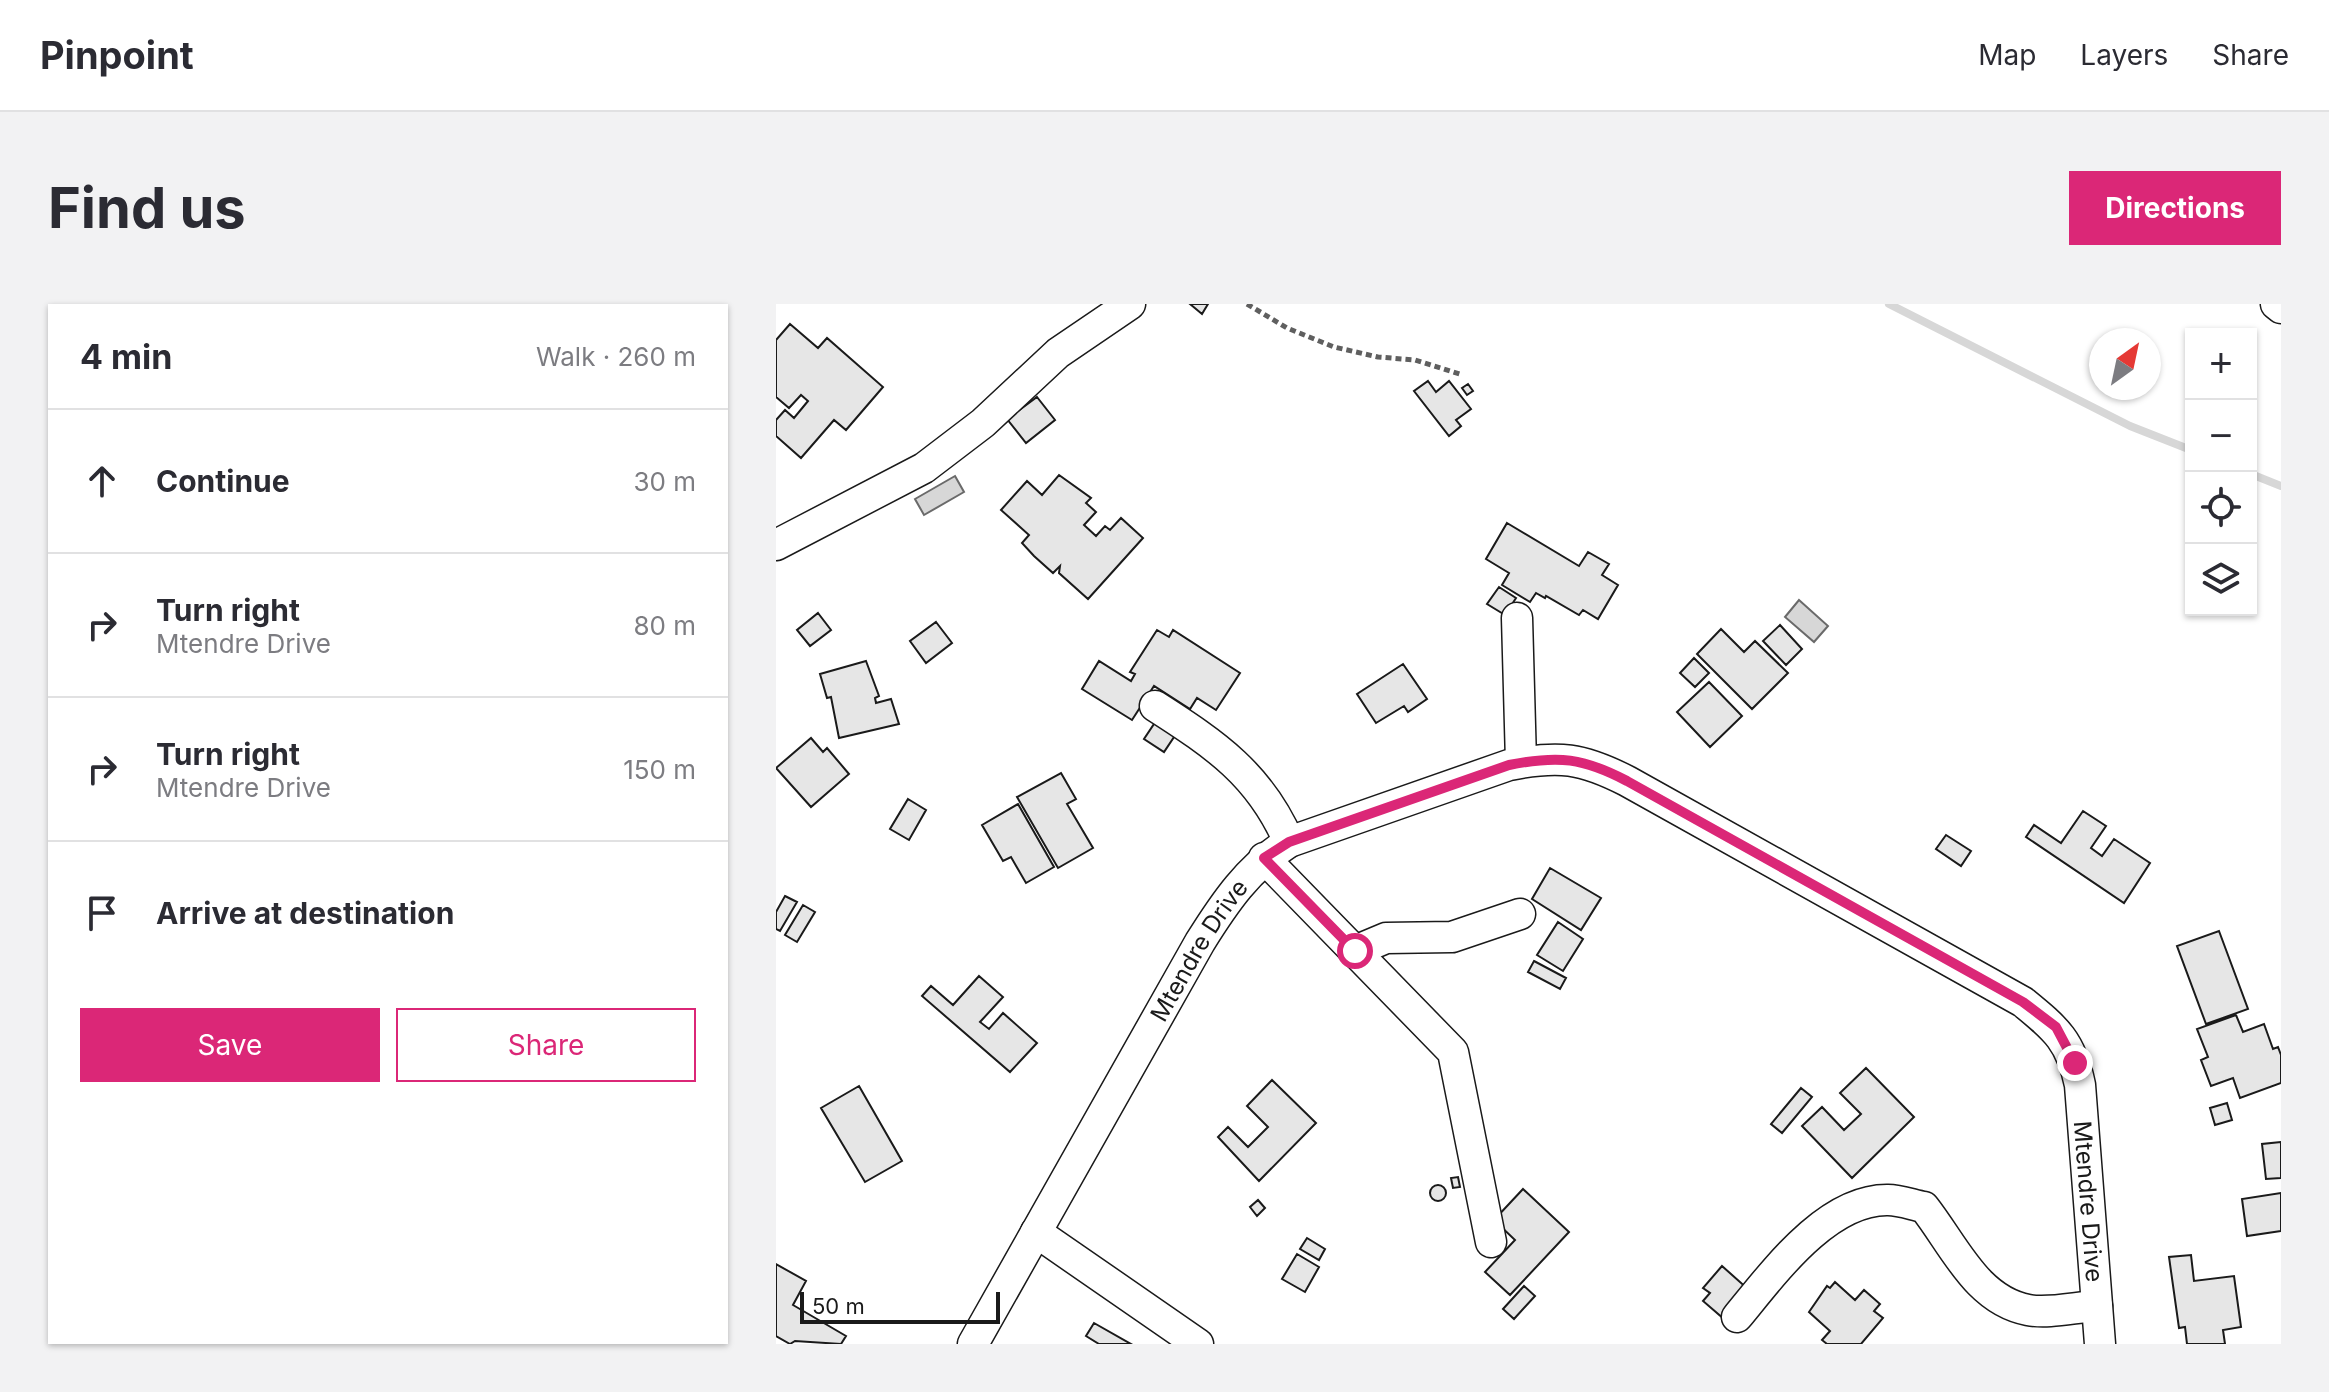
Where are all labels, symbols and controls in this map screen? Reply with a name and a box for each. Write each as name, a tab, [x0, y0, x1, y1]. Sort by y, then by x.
text: Pinpoint	[40, 32, 194, 78]
text: Map	[1978, 38, 2036, 72]
text: Layers	[2080, 38, 2168, 72]
text: Share	[2212, 38, 2289, 72]
button: Directions	[2069, 171, 2281, 245]
text: Find us	[48, 174, 246, 242]
north arrow	[2089, 328, 2161, 400]
map controls	[2185, 328, 2257, 616]
button: +	[2185, 328, 2257, 400]
text: 4 min	[80, 336, 172, 377]
text: Walk · 260 m	[536, 341, 696, 372]
button: −	[2185, 400, 2257, 472]
icon: ahead	[80, 459, 124, 503]
text: Continue	[156, 463, 290, 499]
text: 30 m	[633, 466, 696, 497]
button: locate	[2185, 472, 2257, 544]
button: layers	[2185, 544, 2257, 616]
text: Turn right	[156, 592, 300, 628]
icon: right	[80, 603, 124, 647]
text: 80 m	[633, 610, 696, 641]
text: Mtendre Drive	[156, 628, 331, 659]
text: Turn right	[156, 736, 300, 772]
icon: right	[80, 747, 124, 791]
text: 150 m	[623, 754, 696, 785]
text: Mtendre Drive	[156, 772, 331, 803]
street label: Mtendre Drive	[1144, 873, 1253, 1026]
icon: arrive	[80, 891, 124, 935]
text: Arrive at destination	[156, 895, 454, 931]
route start	[1337, 933, 1373, 969]
button: Save	[80, 1008, 380, 1082]
button: Share	[396, 1008, 696, 1082]
route end	[2057, 1045, 2093, 1081]
street label: Mtendre Drive	[2068, 1120, 2110, 1283]
scale bar	[800, 1288, 1000, 1324]
text: 50 m	[812, 1293, 865, 1319]

